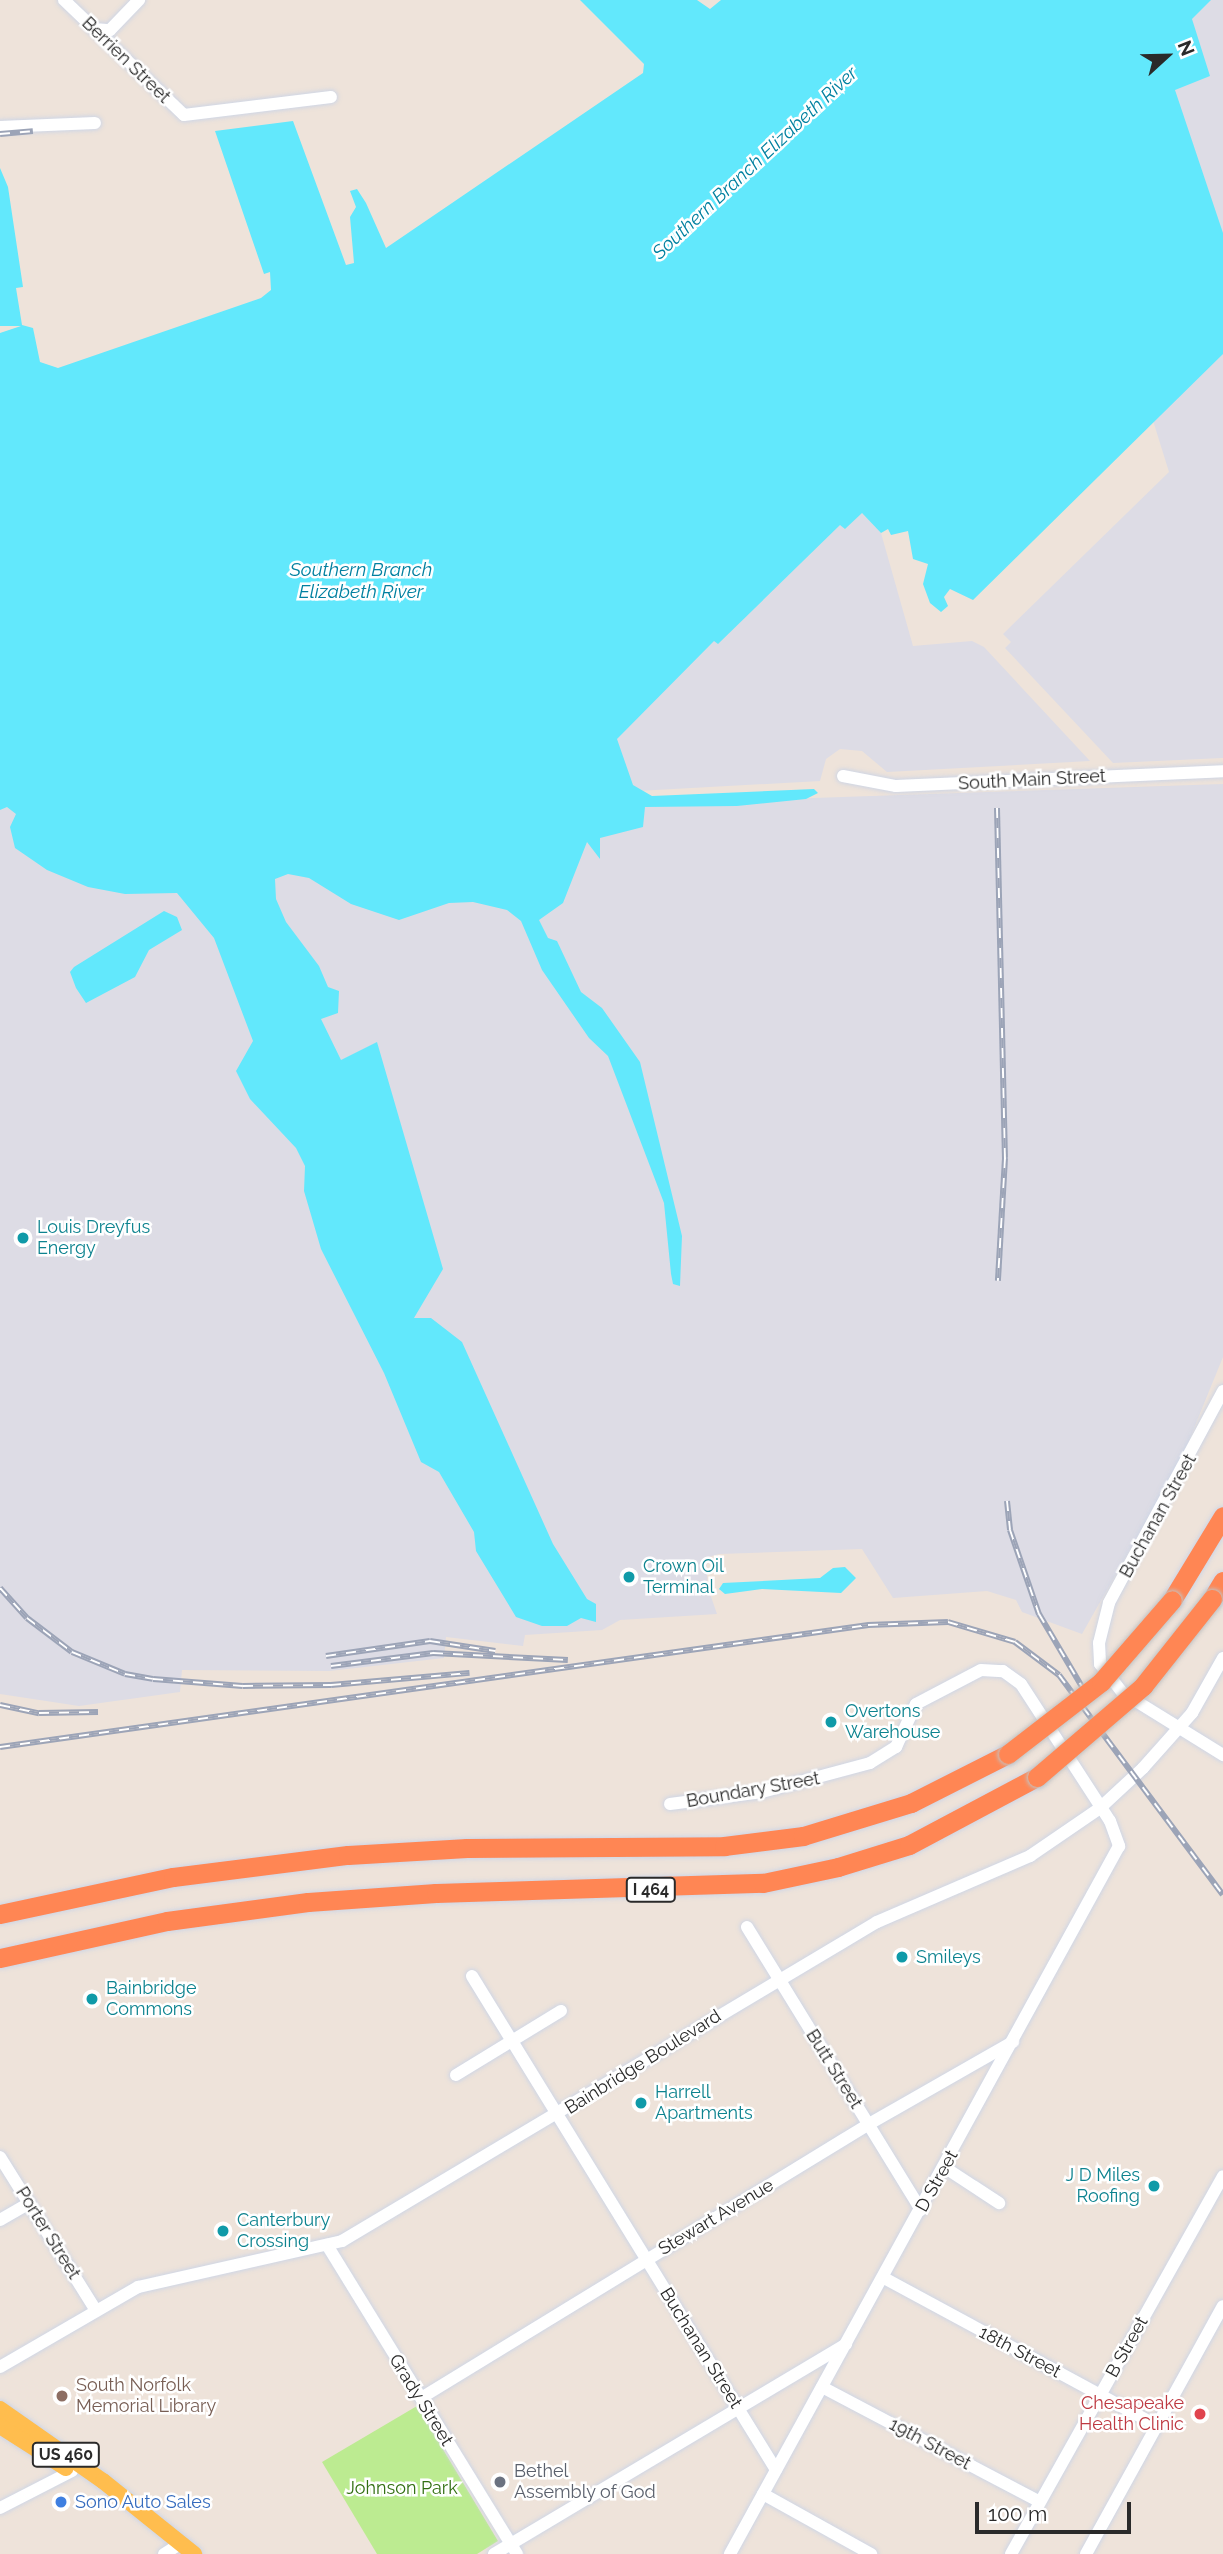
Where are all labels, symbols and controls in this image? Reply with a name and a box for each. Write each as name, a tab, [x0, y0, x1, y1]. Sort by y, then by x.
street label: Berrien Street	[77, 12, 175, 108]
north arrow	[1132, 21, 1202, 91]
text: N	[1174, 37, 1199, 59]
water label: Southern Branch Elizabeth River	[648, 62, 862, 264]
water label: Southern Branch Elizabeth River	[290, 559, 432, 603]
street label: South Main Street	[958, 765, 1106, 795]
place label: Louis Dreyfus Energy	[37, 1217, 150, 1260]
marker: Louis Dreyfus Energy	[15, 1230, 31, 1246]
street label: Buchanan Street	[1115, 1450, 1201, 1582]
place label: Crown Oil Terminal	[643, 1556, 724, 1598]
marker: Crown Oil Terminal	[621, 1569, 637, 1585]
place label: Overtons Warehouse	[845, 1701, 940, 1744]
marker: Overtons Warehouse	[823, 1714, 839, 1730]
street label: Boundary Street	[684, 1768, 822, 1812]
road number: I 464	[625, 1878, 677, 1902]
place label: Smileys	[916, 1946, 981, 1968]
marker: Smileys	[894, 1949, 910, 1965]
place label: Bainbridge Commons	[106, 1978, 196, 2021]
marker: Bainbridge Commons	[84, 1991, 100, 2007]
street label: Bainbridge Boulevard	[561, 2005, 725, 2119]
street label: Butt Street	[801, 2025, 867, 2113]
place label: Harrell Apartments	[655, 2082, 753, 2124]
marker: Harrell Apartments	[633, 2095, 649, 2111]
street label: D Street	[911, 2146, 963, 2216]
place label: J D Miles Roofing	[1065, 2165, 1140, 2208]
street label: Stewart Avenue	[654, 2174, 778, 2260]
marker: J D Miles Roofing	[1146, 2178, 1162, 2194]
street label: Porter Street	[11, 2183, 85, 2283]
place label: Canterbury Crossing	[237, 2210, 330, 2252]
marker: Canterbury Crossing	[215, 2223, 231, 2239]
street label: Buchanan Street	[655, 2284, 747, 2412]
street label: B Street	[1101, 2313, 1153, 2381]
street label: 18th Street	[975, 2321, 1065, 2383]
street label: Grady Street	[384, 2350, 458, 2450]
place label: South Norfolk Memorial Library	[76, 2375, 217, 2418]
marker: South Norfolk Memorial Library	[54, 2388, 70, 2404]
place label: Chesapeake Health Clinic	[1079, 2393, 1184, 2436]
marker: Chesapeake Health Clinic	[1190, 2404, 1210, 2424]
street label: 19th Street	[886, 2414, 974, 2474]
road number: US 460	[31, 2442, 101, 2468]
place label: Bethel Assembly of God	[514, 2461, 656, 2504]
marker: Bethel Assembly of God	[492, 2474, 508, 2490]
park label: Johnson Park	[346, 2477, 458, 2499]
scale bar	[978, 2488, 1134, 2532]
place label: Sono Auto Sales	[75, 2491, 211, 2513]
marker: Sono Auto Sales	[53, 2494, 69, 2510]
text: 100 m	[988, 2501, 1047, 2526]

